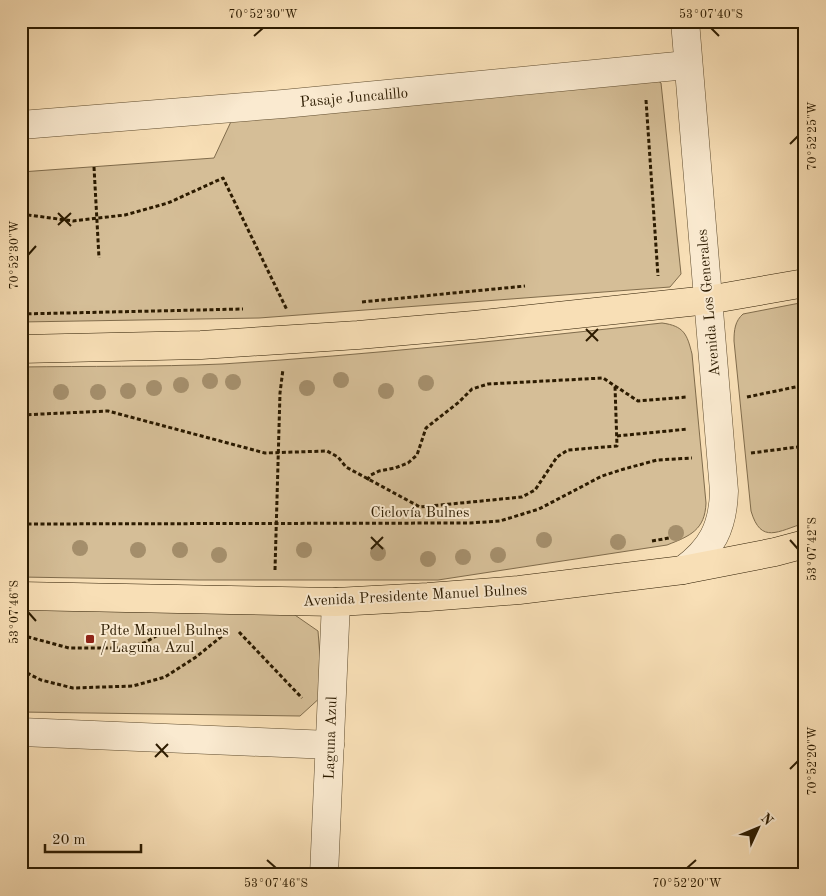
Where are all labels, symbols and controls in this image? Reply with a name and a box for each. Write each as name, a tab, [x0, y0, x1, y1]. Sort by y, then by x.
text: 70°52'30"W	[228, 8, 298, 21]
text: 53°07'40"S	[679, 8, 743, 21]
street label: Pasaje Juncalillo	[299, 86, 409, 111]
text: 70°52'25"W	[806, 101, 819, 171]
text: 70°52'30"W	[8, 220, 21, 290]
street label: Avenida Los Generales	[696, 228, 723, 377]
street label: Ciclovía Bulnes	[370, 506, 470, 521]
text: 53°07'42"S	[806, 517, 819, 581]
text: 53°07'46"S	[8, 580, 21, 644]
street label: Avenida Presidente Manuel Bulnes	[303, 583, 528, 610]
place label: Pdte Manuel Bulnes / Laguna Azul	[100, 624, 229, 656]
marker: Pdte Manuel Bulnes / Laguna Azul	[84, 633, 96, 645]
street label: Laguna Azul	[323, 696, 340, 780]
text: 70°52'20"W	[806, 726, 819, 796]
north arrow	[734, 804, 784, 854]
text: N	[758, 811, 776, 829]
scale bar	[45, 821, 141, 853]
text: 20 m	[52, 833, 86, 848]
text: 53°07'46"S	[244, 877, 308, 890]
text: 70°52'20"W	[652, 877, 722, 890]

